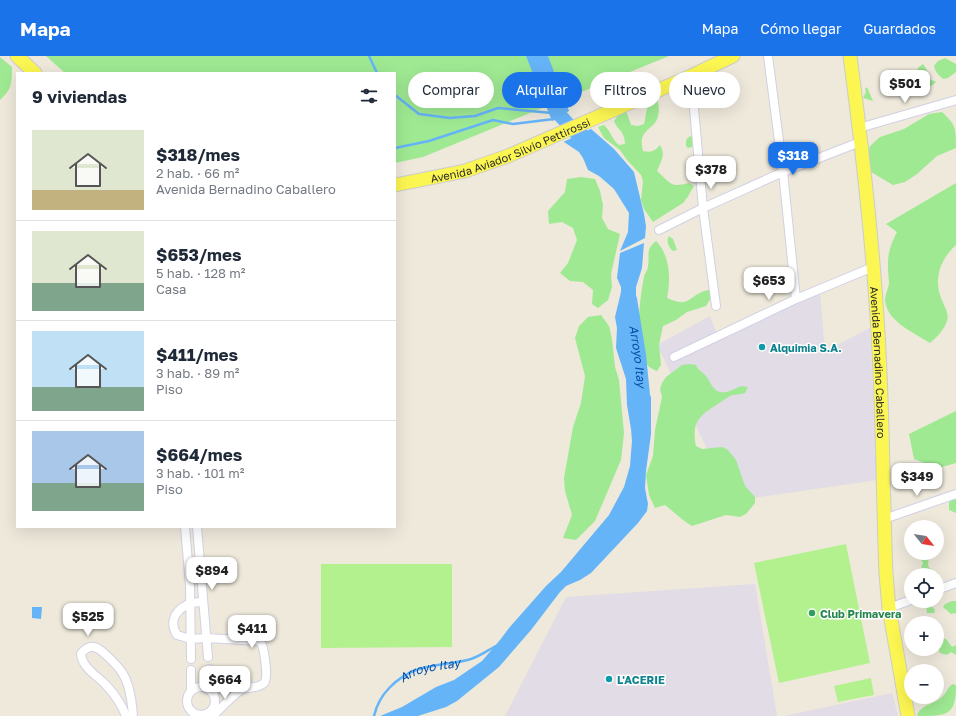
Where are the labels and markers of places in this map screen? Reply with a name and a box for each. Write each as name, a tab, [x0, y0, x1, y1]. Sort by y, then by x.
pin: $501	[881, 70, 929, 104]
pin: $318	[769, 142, 817, 176]
pin: $378	[687, 156, 735, 190]
pin: $653	[745, 267, 793, 301]
place label: Alquimia S.A.	[770, 341, 842, 354]
marker: Alquimia S.A.	[757, 342, 767, 352]
pin: $349	[893, 463, 941, 497]
pin: $894	[188, 557, 236, 591]
pin: $525	[64, 603, 112, 637]
place label: Club Primavera	[820, 607, 901, 620]
marker: Club Primavera	[807, 608, 817, 618]
pin: $411	[228, 615, 276, 649]
pin: $664	[201, 666, 249, 700]
place label: L'ACERIE	[617, 673, 665, 686]
marker: L'ACERIE	[604, 674, 614, 684]

